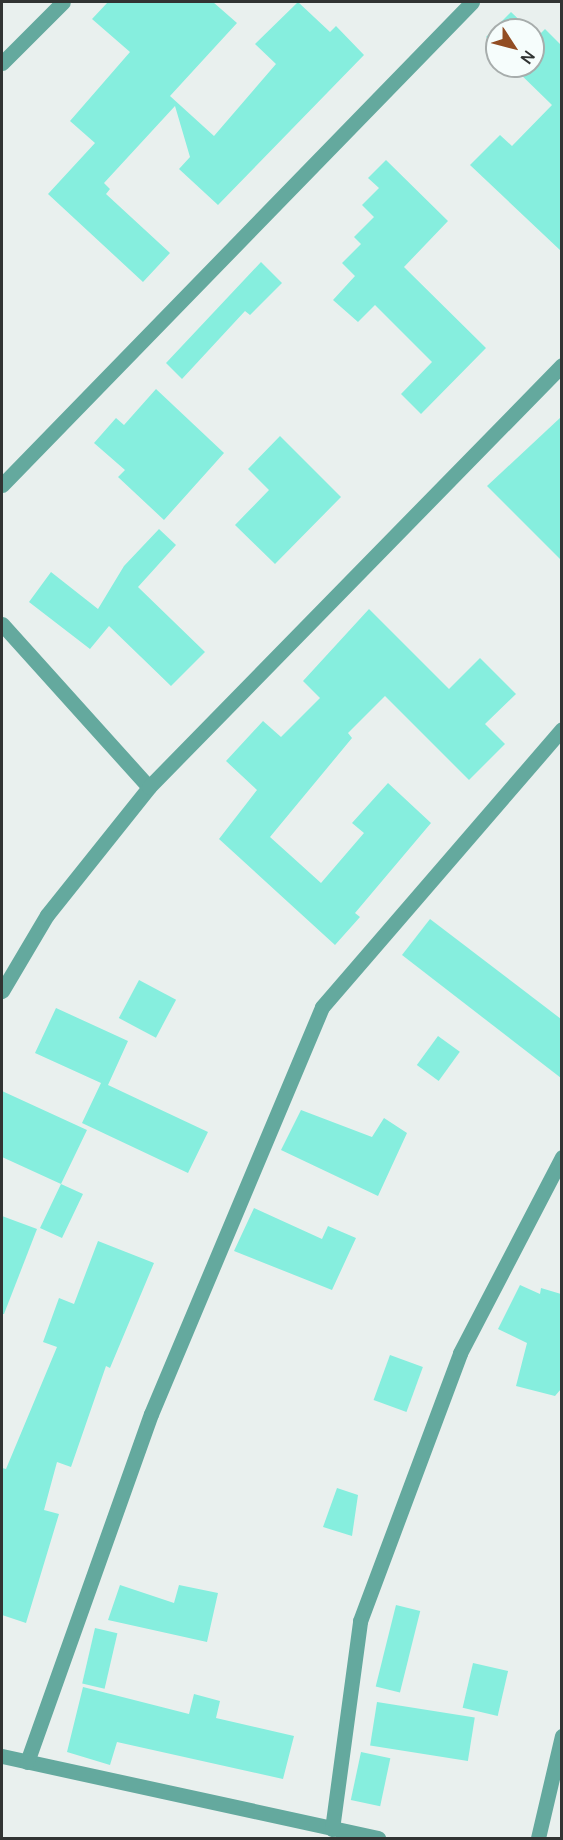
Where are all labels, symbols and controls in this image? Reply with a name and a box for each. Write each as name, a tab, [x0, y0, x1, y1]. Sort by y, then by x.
north arrow	[485, 18, 545, 78]
text: N	[516, 46, 540, 69]

